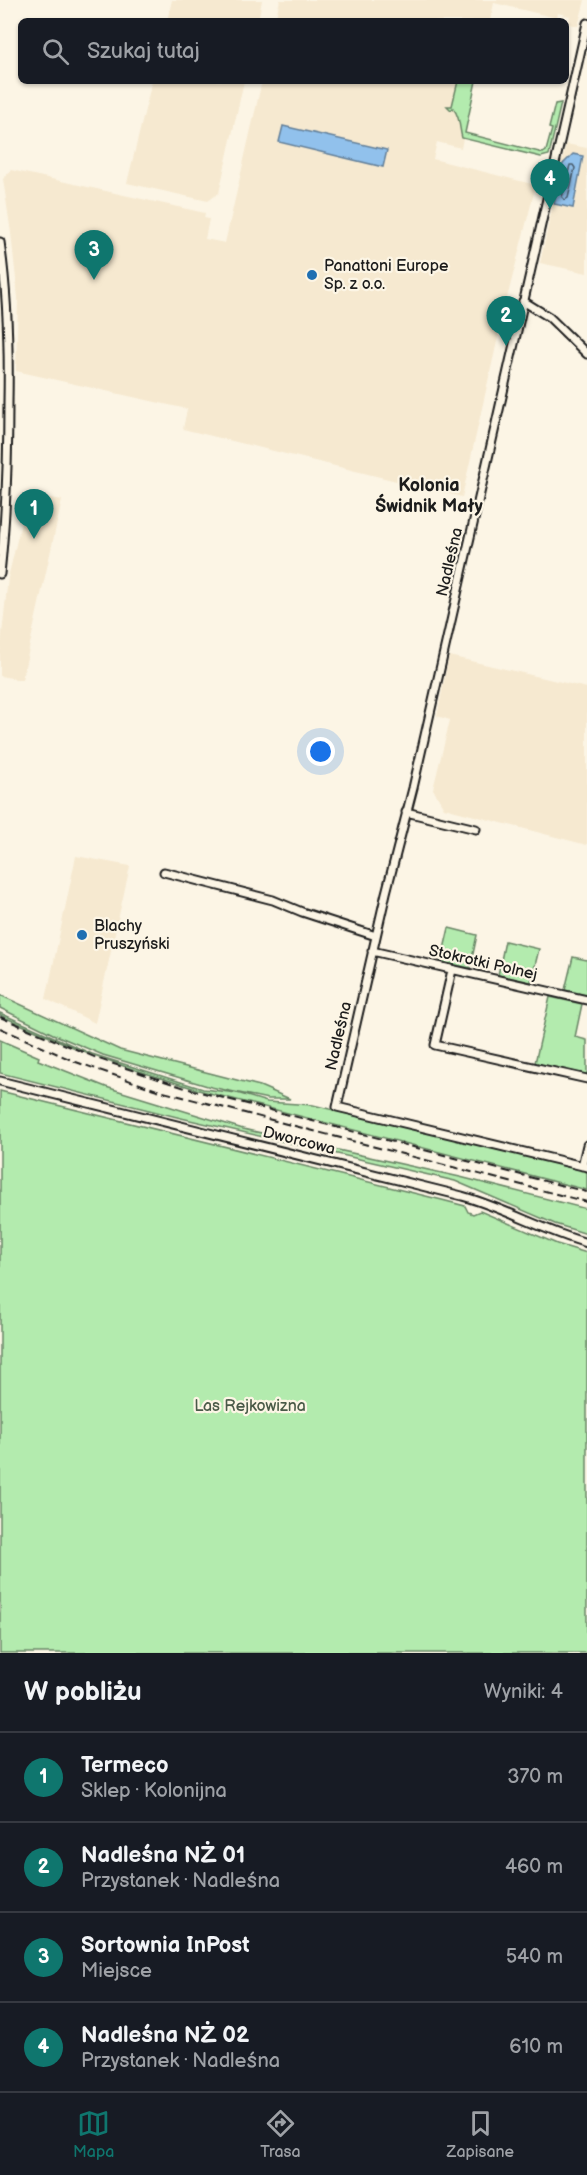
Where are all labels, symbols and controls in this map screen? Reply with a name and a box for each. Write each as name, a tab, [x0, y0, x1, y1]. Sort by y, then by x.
search box	[18, 18, 569, 84]
icon: search	[39, 35, 72, 68]
text: Szukaj tutaj	[87, 38, 200, 65]
pin: 4	[530, 160, 570, 209]
pin: 3	[74, 230, 113, 280]
place label: Panattoni Europe Sp. z o.o.	[324, 257, 449, 294]
marker: Panattoni Europe Sp. z o.o.	[305, 268, 319, 282]
pin: 2	[486, 296, 526, 346]
district label: Kolonia Świdnik Mały	[375, 475, 483, 517]
pin: 1	[15, 490, 54, 539]
street label: Nadleśna	[433, 526, 467, 598]
your location	[306, 737, 335, 766]
place label: Blachy Pruszyński	[94, 917, 170, 954]
marker: Blachy Pruszyński	[75, 928, 89, 942]
street label: Stokrotki Polnej	[427, 941, 539, 985]
street label: Nadleśna	[322, 1000, 356, 1072]
street label: Dworcowa	[261, 1123, 337, 1159]
park label: Las Rejkowizna	[194, 1397, 306, 1416]
text: W pobliżu	[24, 1677, 142, 1708]
text: Wyniki: 4	[484, 1680, 563, 1704]
text: Termeco	[81, 1752, 169, 1779]
text: 1	[39, 1765, 48, 1789]
text: 370 m	[507, 1765, 563, 1789]
text: Sklep · Kolonijna	[81, 1779, 227, 1803]
text: Nadleśna NŻ 01	[81, 1842, 245, 1869]
text: 2	[38, 1855, 49, 1879]
text: 460 m	[505, 1855, 563, 1879]
text: Przystanek · Nadleśna	[81, 1869, 280, 1893]
text: Sortownia InPost	[81, 1932, 250, 1959]
text: 3	[38, 1945, 49, 1969]
text: 540 m	[506, 1945, 563, 1969]
text: Miejsce	[81, 1959, 152, 1983]
text: Nadleśna NŻ 02	[81, 2022, 249, 2049]
text: 4	[38, 2035, 49, 2059]
text: 610 m	[509, 2035, 563, 2059]
text: Przystanek · Nadleśna	[81, 2049, 280, 2073]
tab: Mapa	[73, 2107, 114, 2162]
tab: Trasa	[260, 2107, 301, 2162]
tab: Zapisane	[447, 2107, 514, 2162]

